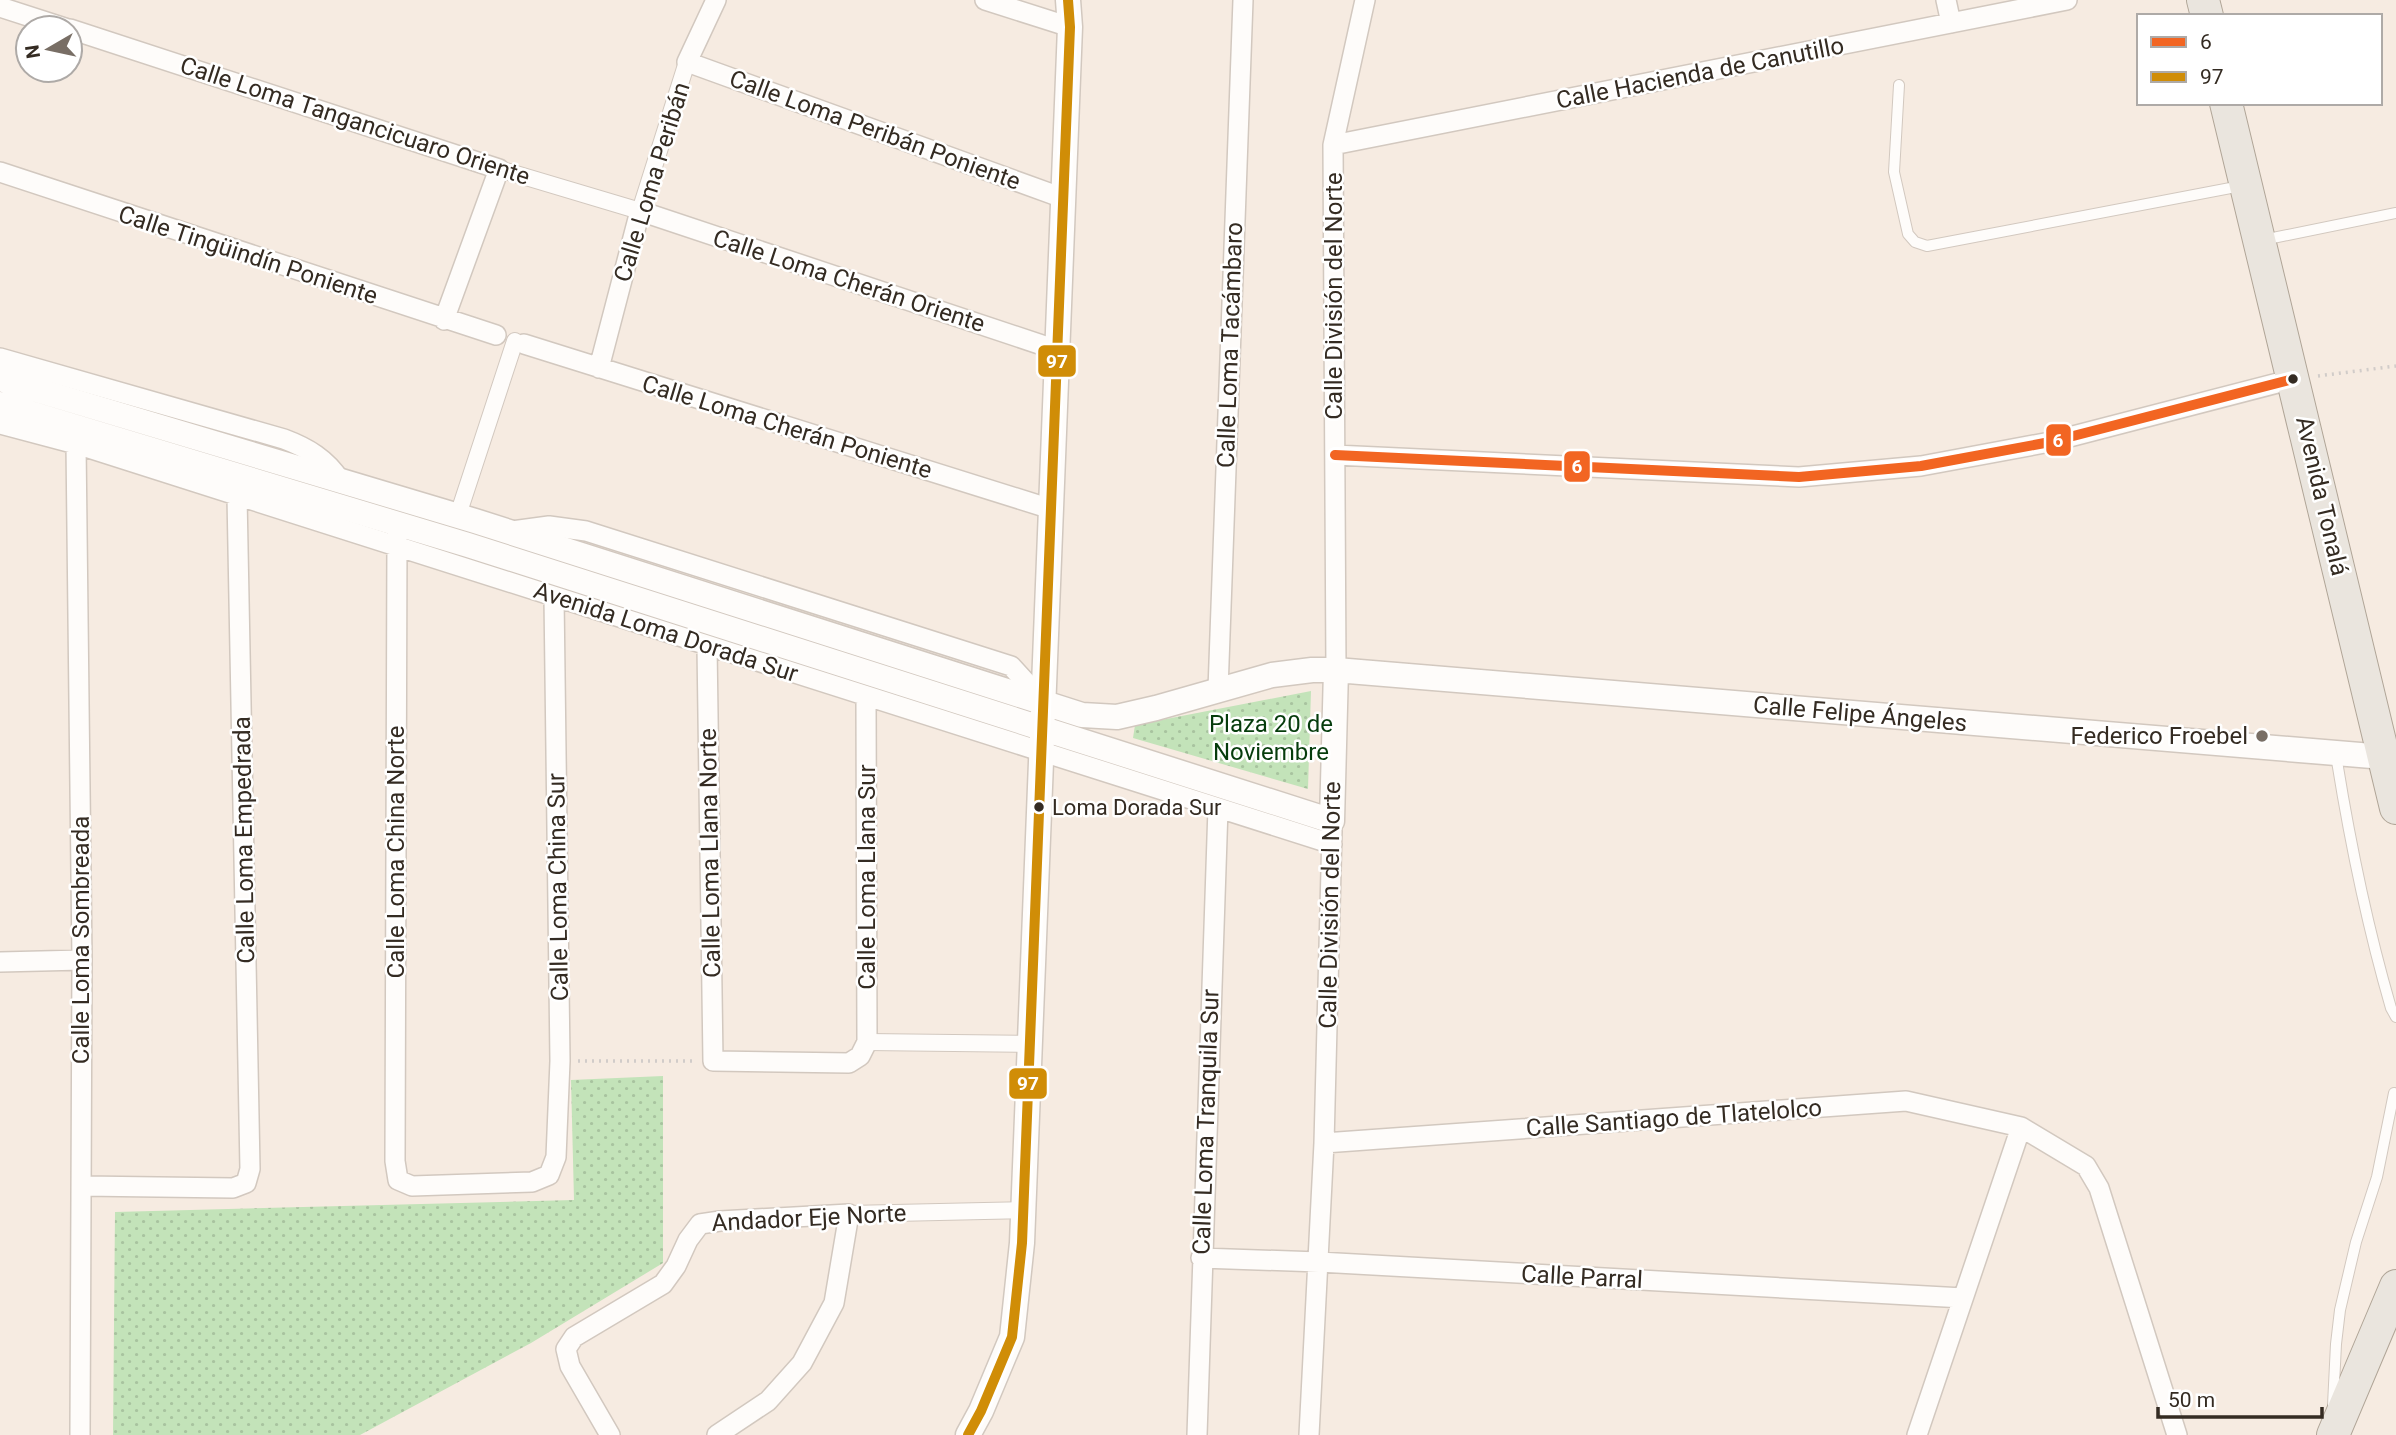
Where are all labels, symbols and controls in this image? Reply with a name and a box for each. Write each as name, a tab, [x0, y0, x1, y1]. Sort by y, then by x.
north arrow	[14, 14, 84, 84]
legend	[2137, 14, 2382, 105]
text: 6	[2200, 30, 2212, 54]
street label: Calle Hacienda de Canutillo	[1554, 31, 1846, 115]
text: N	[20, 43, 45, 60]
street label: Calle Loma Tangancicuaro Oriente	[177, 51, 533, 191]
street label: Calle Loma Peribán Poniente	[726, 64, 1024, 196]
text: 97	[2200, 65, 2224, 89]
street label: Calle Loma Peribán	[608, 79, 696, 285]
street label: Calle División del Norte	[1320, 172, 1348, 420]
street label: Calle Tingüindín Poniente	[115, 200, 381, 310]
street label: Calle Loma Tacámbaro	[1212, 222, 1248, 468]
street label: Calle Loma Cherán Oriente	[710, 224, 988, 338]
line badge: 97	[1037, 344, 1077, 378]
text: 97	[1046, 350, 1068, 373]
street label: Calle Loma Cherán Poniente	[639, 370, 935, 484]
unlabelled marker	[2286, 372, 2300, 386]
street label: Avenida Tonalá	[2290, 414, 2354, 578]
line badge: 6	[2045, 423, 2072, 457]
text: 6	[2053, 429, 2064, 452]
line badge: 6	[1563, 450, 1591, 483]
text: 6	[1572, 455, 1583, 478]
street label: Avenida Loma Dorada Sur	[530, 576, 802, 688]
street label: Calle Felipe Ángeles	[1752, 691, 1968, 737]
park label: Plaza 20 de Noviembre	[1209, 710, 1333, 766]
street label: Calle Loma Empedrada	[228, 716, 260, 964]
place label: Federico Froebel	[2071, 722, 2248, 750]
street label: Calle Loma China Norte	[382, 726, 410, 978]
street label: Calle Loma Llana Norte	[694, 728, 726, 978]
marker: Federico Froebel	[2254, 728, 2270, 744]
street label: Calle Loma Llana Sur	[853, 764, 881, 990]
street label: Calle Loma China Sur	[542, 773, 574, 1001]
street label: Calle División del Norte	[1314, 781, 1346, 1029]
place label: Loma Dorada Sur	[1052, 795, 1222, 820]
marker: Loma Dorada Sur	[1032, 800, 1046, 814]
street label: Calle Loma Sombreada	[67, 816, 95, 1064]
street label: Calle Loma Tranquila Sur	[1187, 989, 1225, 1255]
line badge: 97	[1008, 1067, 1048, 1100]
text: 97	[1017, 1072, 1039, 1095]
street label: Calle Santiago de Tlatelolco	[1525, 1094, 1823, 1142]
street label: Andador Eje Norte	[711, 1199, 907, 1237]
street label: Calle Parral	[1520, 1260, 1644, 1294]
scale bar	[2158, 1376, 2322, 1420]
text: 50 m	[2168, 1388, 2215, 1412]

